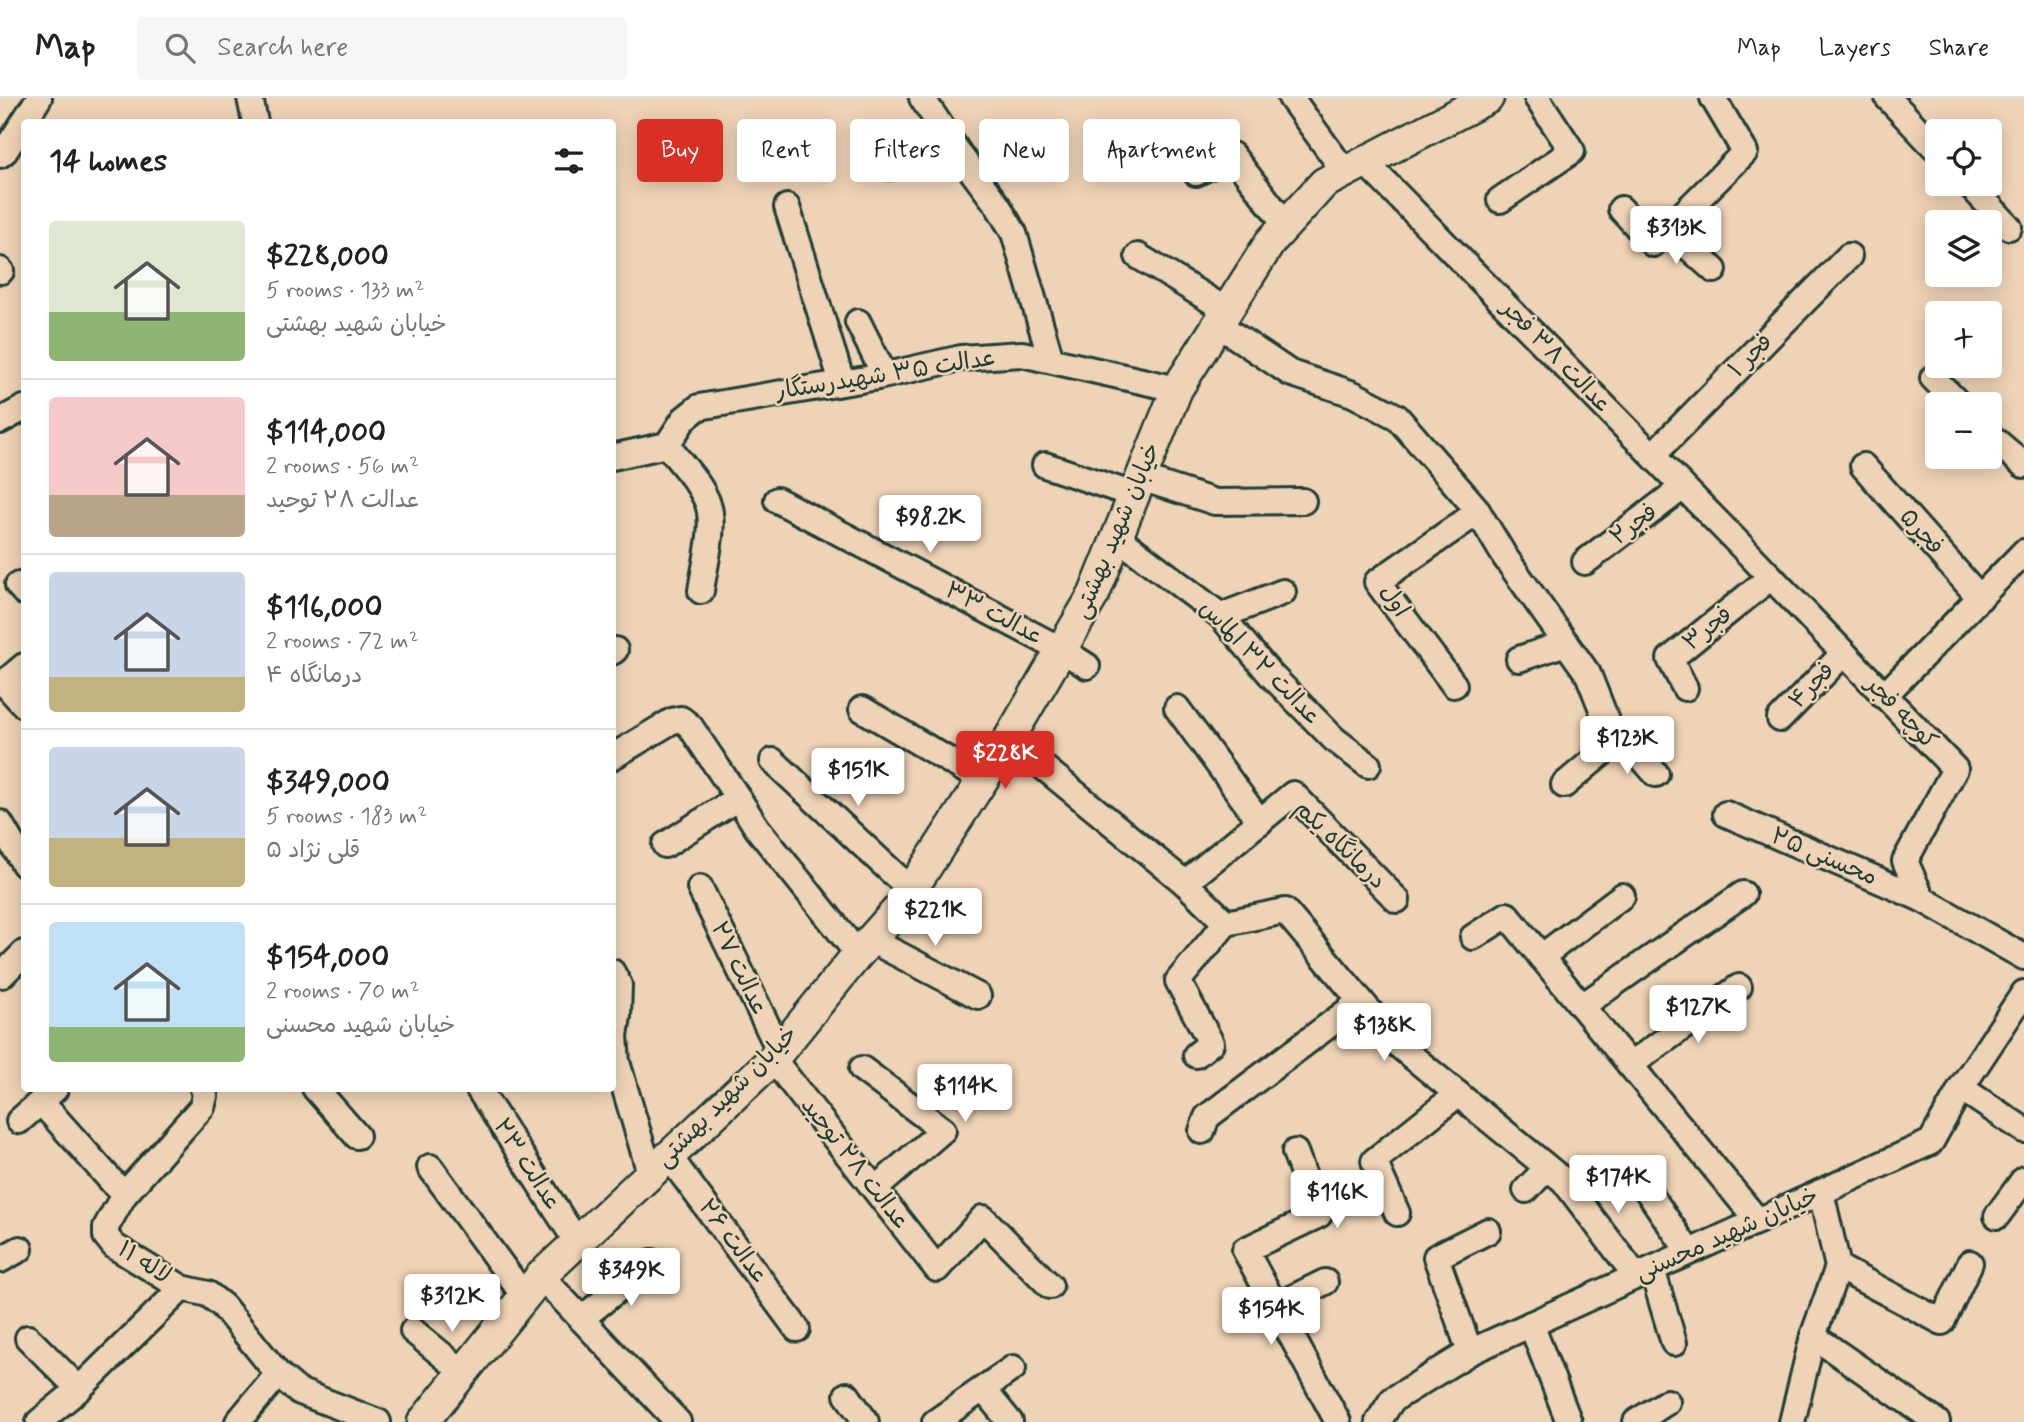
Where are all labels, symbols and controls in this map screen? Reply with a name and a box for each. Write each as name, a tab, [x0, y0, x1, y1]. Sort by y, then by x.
search box	[137, 17, 627, 80]
text: Map	[35, 26, 95, 70]
icon: search	[161, 29, 199, 67]
text: Search here	[217, 31, 348, 65]
text: Map	[1737, 33, 1781, 64]
text: Layers	[1819, 33, 1891, 64]
text: Share	[1929, 33, 1989, 64]
chip: Buy	[637, 119, 723, 182]
chip: Rent	[737, 119, 836, 182]
chip: Filters	[850, 119, 965, 182]
chip: New	[979, 119, 1069, 182]
chip: Apartment	[1083, 119, 1240, 182]
map controls	[1925, 119, 2002, 469]
button: locate	[1925, 119, 2002, 196]
text: 14 homes	[49, 142, 167, 181]
icon: filters	[550, 142, 588, 180]
pin: $313K	[1627, 206, 1725, 266]
button: layers	[1925, 210, 2002, 287]
text: $313K	[1646, 214, 1706, 244]
text: $228,000	[266, 237, 389, 276]
icon: home	[105, 249, 189, 333]
text: 5 rooms · 133 m²	[266, 276, 425, 306]
street label: عدالت ۳۸ فجر	[1492, 292, 1618, 421]
button: +	[1925, 301, 2002, 378]
text: خیابان شهید بهشتی	[266, 310, 447, 340]
street label: فجر ۱	[1722, 327, 1780, 385]
street label: عدالت ۳۵ شهیدرستگار	[772, 342, 999, 408]
button: −	[1925, 392, 2002, 469]
text: $114,000	[266, 413, 386, 452]
icon: home	[105, 425, 189, 509]
street label: خیابان شهید بهشتی	[1066, 438, 1168, 624]
text: 2 rooms · 56 m²	[266, 452, 419, 482]
text: عدالت ۲۸ توحید	[266, 486, 420, 516]
pin: $98.2K	[873, 496, 987, 555]
street label: فجر۲	[1604, 497, 1664, 553]
street label: فجر۵	[1892, 502, 1950, 562]
text: $98.2K	[895, 503, 965, 533]
street label: عدالت ۳۳	[939, 575, 1049, 653]
street label: اول	[1372, 579, 1416, 623]
text: $116,000	[266, 588, 383, 627]
street label: عدالت ۳۲ الماس	[1192, 593, 1328, 733]
icon: home	[105, 600, 189, 684]
street label: فجر۳	[1677, 600, 1739, 658]
text: 2 rooms · 72 m²	[266, 627, 419, 657]
street label: فجر۴	[1782, 656, 1842, 716]
text: درمانگاه ۴	[266, 661, 362, 691]
street label: کوچه فجر	[1857, 668, 1944, 757]
pin: $123K	[1578, 716, 1676, 776]
text: $123K	[1596, 724, 1658, 754]
pin: $228K	[956, 732, 1054, 791]
text: $228K	[972, 739, 1038, 769]
pin: $151K	[809, 748, 907, 808]
text: $151K	[827, 756, 889, 786]
text: $349,000	[266, 763, 390, 802]
icon: home	[105, 775, 189, 859]
street label: درمانگاه یکم	[1287, 793, 1393, 897]
text: 5 rooms · 183 m²	[266, 802, 427, 832]
street label: محسنی ۲۵	[1766, 821, 1882, 893]
text: قلی نژاد ۵	[266, 836, 360, 866]
pin: $221K	[886, 888, 984, 948]
text: $221K	[904, 896, 966, 926]
street label: عدالت ۲۷	[703, 917, 775, 1021]
text: $154,000	[266, 938, 389, 977]
icon: home	[105, 950, 189, 1034]
text: 2 rooms · 70 m²	[266, 977, 420, 1007]
pin: $127K	[1649, 986, 1747, 1045]
text: $127K	[1665, 993, 1731, 1023]
pin: $138K	[1335, 1004, 1433, 1063]
text: خیابان شهید محسنی	[266, 1011, 455, 1041]
text: $138K	[1353, 1011, 1415, 1041]
street label: خیابان شهید بهشتی	[649, 1019, 805, 1175]
pin: $114K	[916, 1065, 1014, 1124]
text: $114K	[933, 1072, 997, 1102]
street label: عدالت ۲۸ توحید	[793, 1091, 917, 1237]
street label: عدالت ۲۳	[486, 1113, 568, 1217]
pin: $174K	[1569, 1156, 1667, 1215]
text: $174K	[1585, 1163, 1651, 1193]
pin: $116K	[1288, 1170, 1386, 1230]
text: $116K	[1307, 1178, 1367, 1208]
street label: خیابان شهید محسنی	[1630, 1181, 1824, 1289]
street label: عدالت ۲۶	[691, 1193, 775, 1291]
street label: لاله ۱۱	[111, 1234, 177, 1292]
pin: $349K	[582, 1248, 680, 1308]
text: $349K	[598, 1256, 664, 1286]
pin: $312K	[403, 1274, 501, 1334]
text: $312K	[420, 1282, 484, 1312]
pin: $154K	[1222, 1288, 1320, 1347]
text: $154K	[1238, 1295, 1304, 1325]

